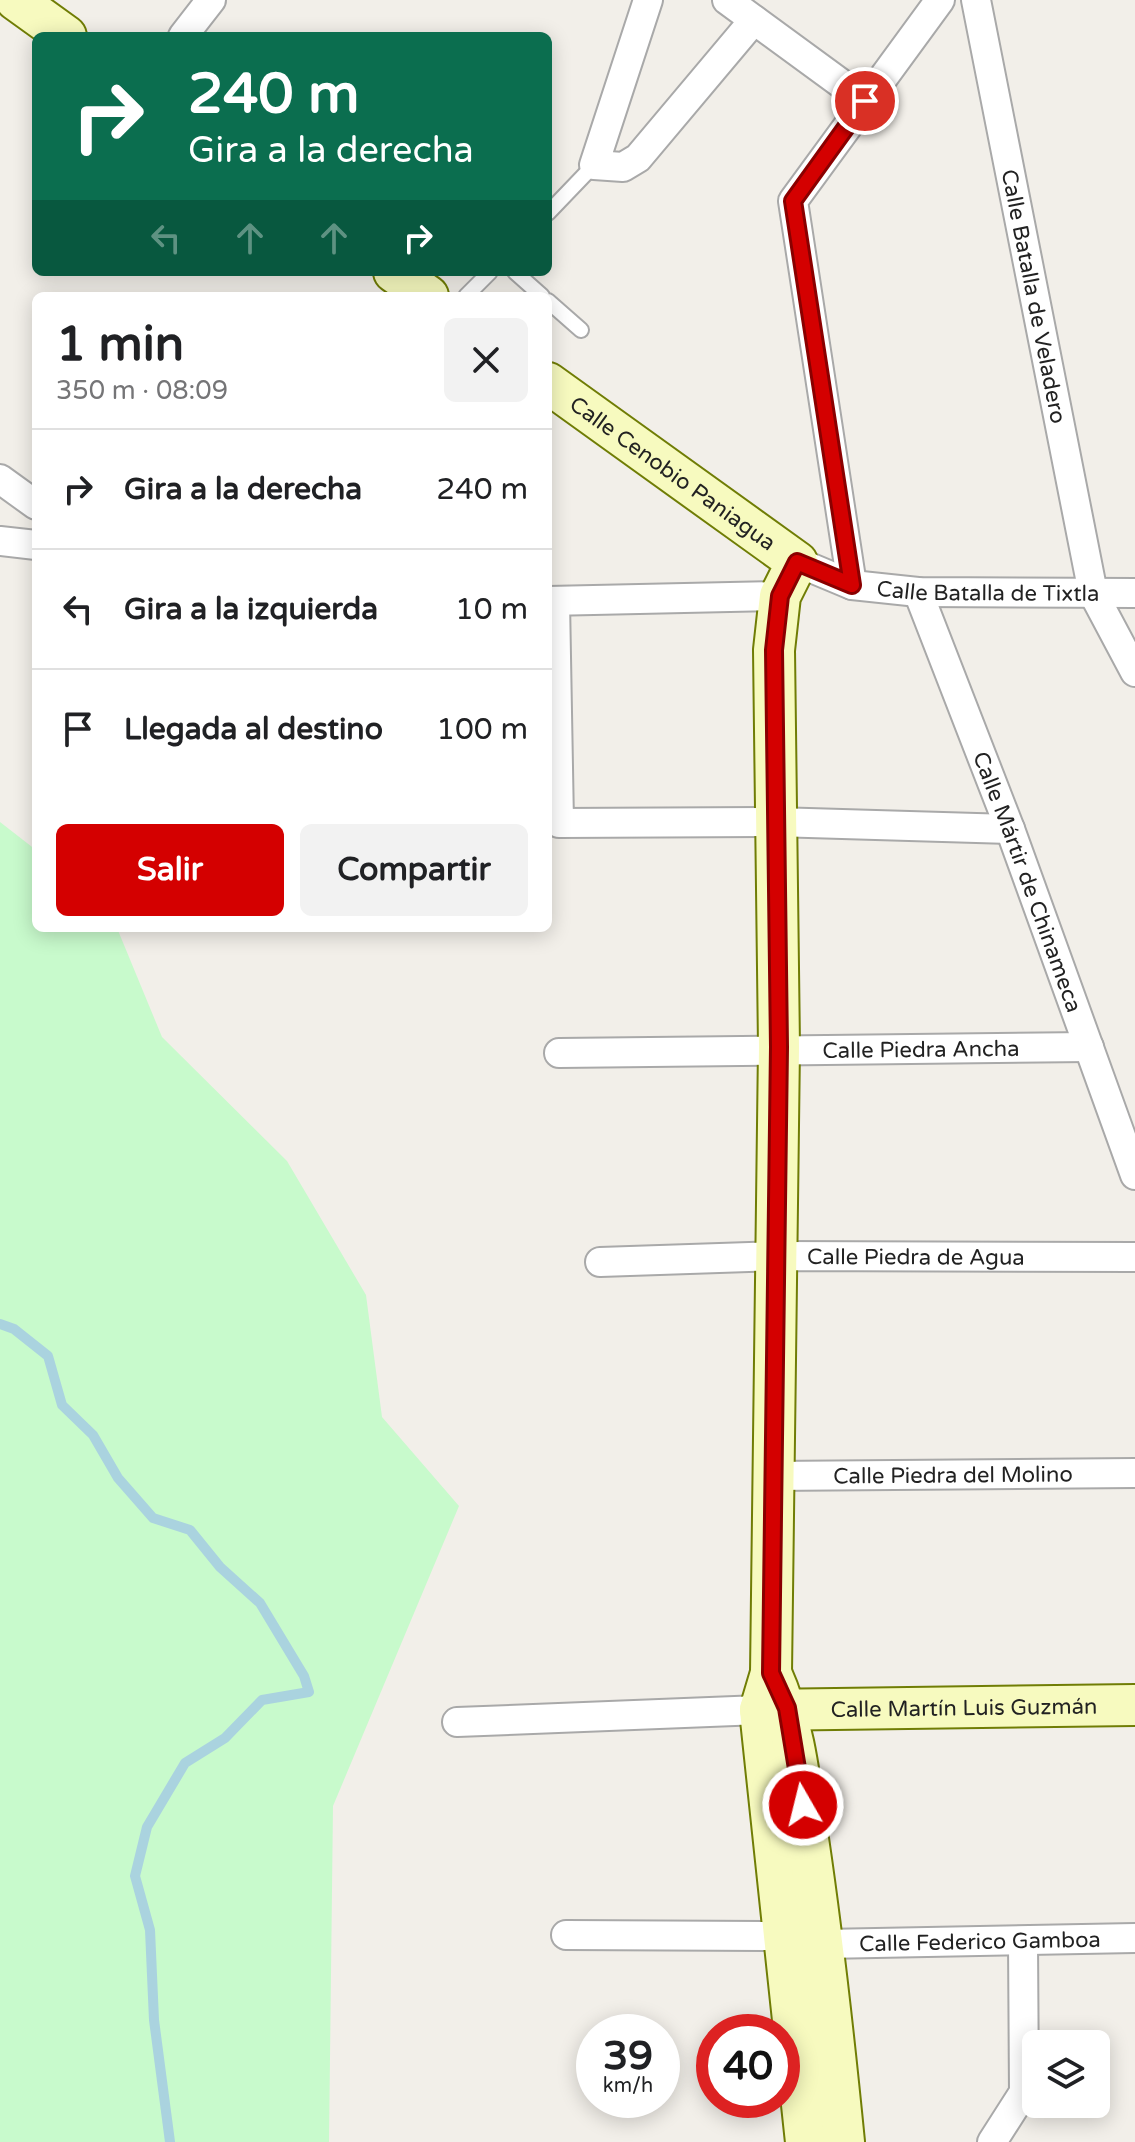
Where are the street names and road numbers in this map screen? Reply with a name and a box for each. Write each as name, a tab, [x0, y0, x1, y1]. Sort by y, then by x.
street label: Calle Batalla de Veladero	[996, 167, 1071, 426]
street label: Calle Cenobio Paniagua	[565, 391, 780, 556]
street label: Calle Batalla de Tixtla	[875, 576, 1100, 607]
street label: Calle Mártir de Chinameca	[967, 748, 1087, 1016]
street label: Calle Piedra Ancha	[822, 1036, 1020, 1064]
street label: Calle Piedra de Agua	[807, 1244, 1025, 1271]
street label: Calle Piedra del Molino	[833, 1462, 1073, 1489]
street label: Calle Martín Luis Guzmán	[830, 1694, 1098, 1723]
street label: Calle Federico Gamboa	[859, 1927, 1101, 1957]

